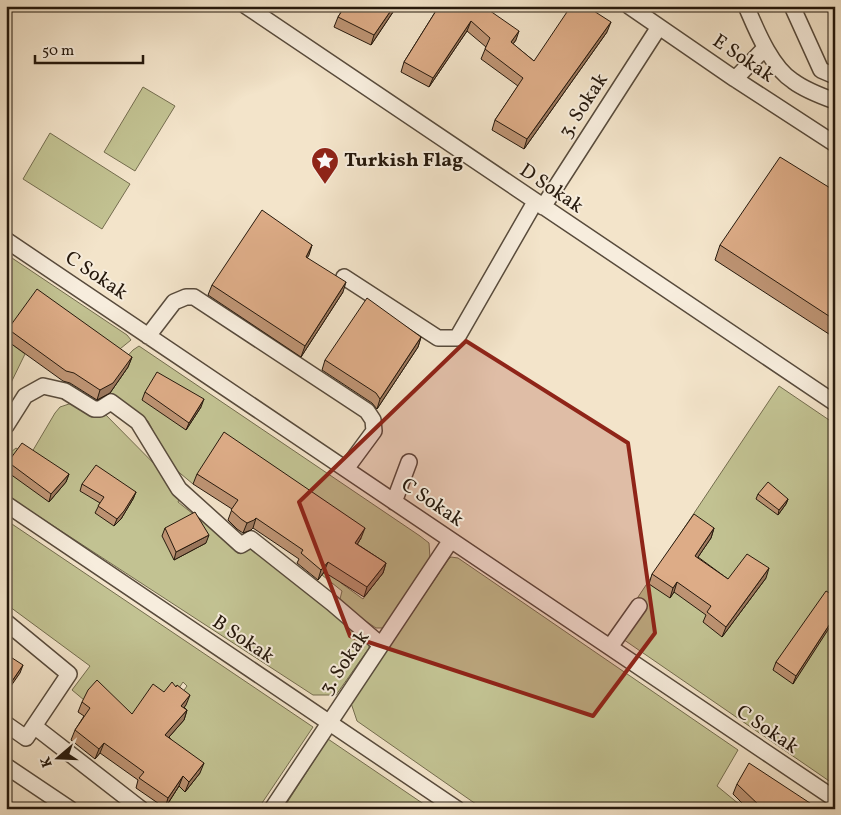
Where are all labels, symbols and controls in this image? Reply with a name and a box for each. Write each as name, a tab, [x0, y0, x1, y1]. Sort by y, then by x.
street label: E Sokak	[706, 28, 780, 90]
scale bar	[35, 32, 142, 64]
text: 50 m	[42, 41, 74, 62]
street label: 3. Sokak	[553, 68, 615, 144]
place icon: Turkish Flag	[310, 146, 340, 185]
place label: Turkish Flag	[344, 147, 463, 175]
street label: D Sokak	[513, 157, 589, 221]
street label: C Sokak	[59, 245, 133, 307]
street label: C Sokak	[395, 472, 469, 534]
street label: B Sokak	[206, 609, 280, 671]
street label: 3. Sokak	[313, 625, 377, 701]
street label: C Sokak	[730, 699, 804, 761]
north arrow	[32, 732, 82, 782]
text: K	[36, 754, 58, 770]

